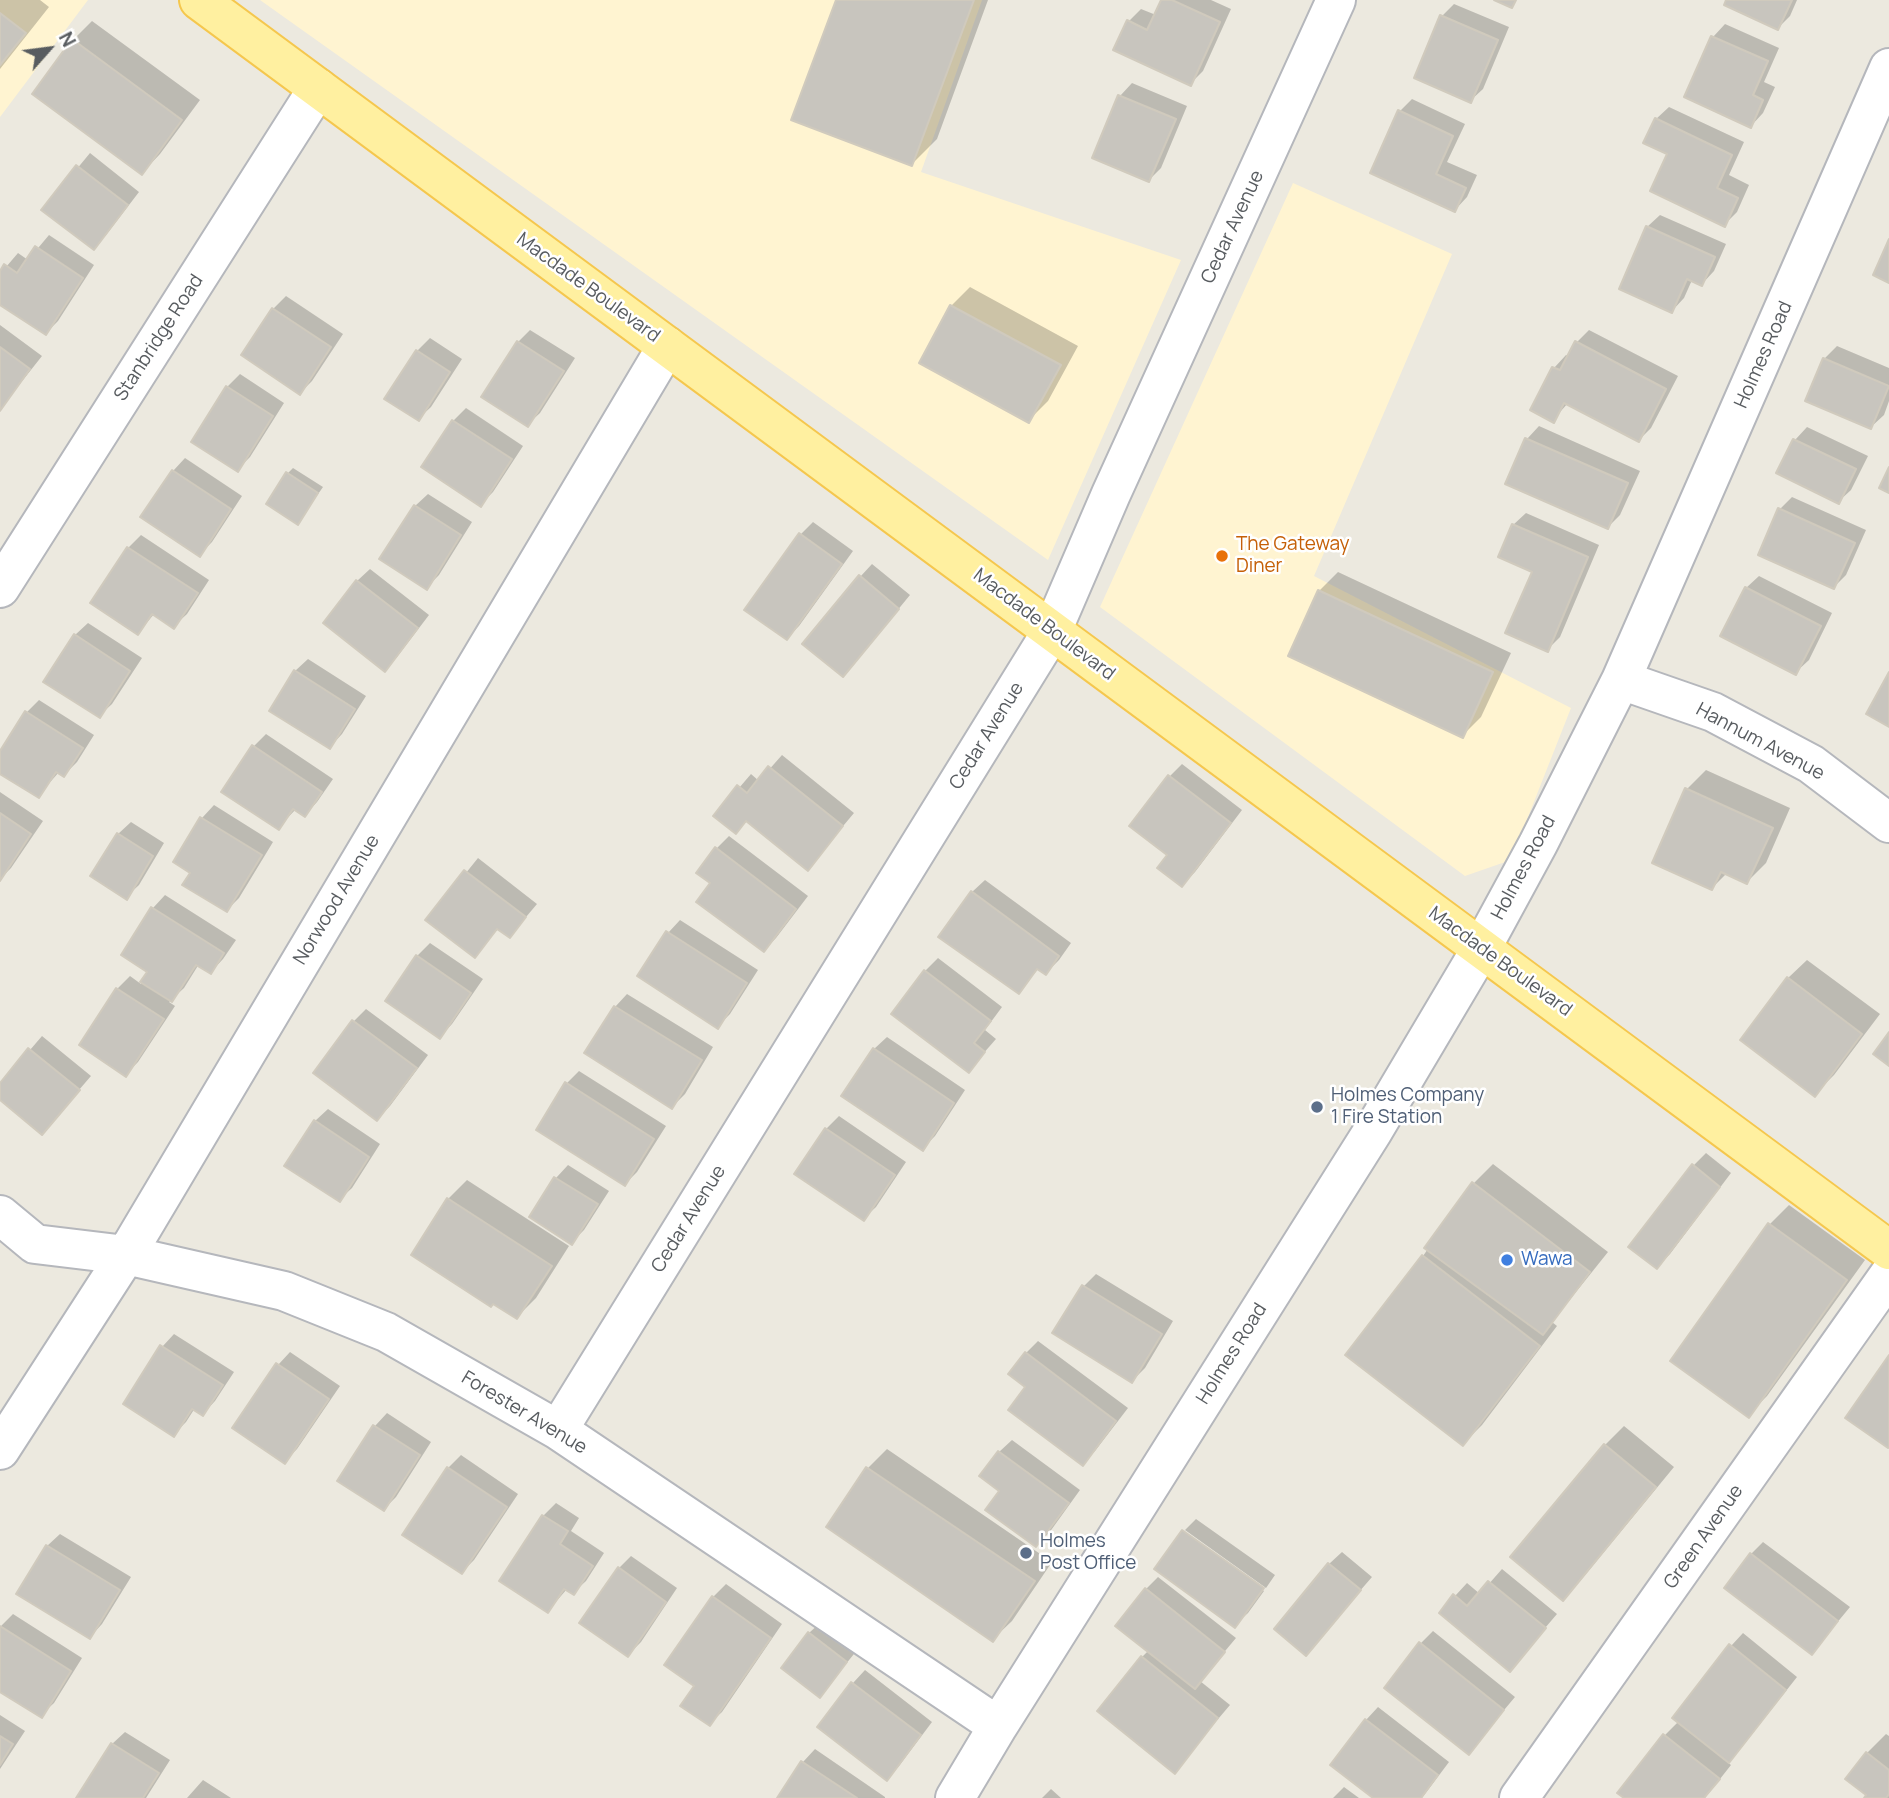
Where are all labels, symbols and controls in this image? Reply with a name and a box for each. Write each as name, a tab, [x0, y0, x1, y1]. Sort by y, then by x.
north arrow	[14, 14, 84, 84]
text: N	[53, 27, 82, 51]
street label: Cedar Avenue	[1197, 167, 1269, 287]
street label: Macdade Boulevard	[512, 228, 664, 348]
street label: Stanbridge Road	[110, 271, 208, 405]
street label: Holmes Road	[1730, 298, 1798, 412]
place label: The Gateway Diner	[1236, 534, 1349, 578]
marker: The Gateway Diner	[1214, 548, 1230, 564]
street label: Macdade Boulevard	[969, 564, 1119, 686]
street label: Cedar Avenue	[945, 678, 1029, 794]
street label: Hannum Avenue	[1692, 699, 1828, 785]
street label: Holmes Road	[1487, 812, 1561, 924]
street label: Norwood Avenue	[289, 831, 385, 969]
street label: Macdade Boulevard	[1424, 902, 1576, 1022]
place label: Holmes Company 1 Fire Station	[1331, 1085, 1484, 1129]
marker: Holmes Company 1 Fire Station	[1309, 1099, 1325, 1115]
street label: Cedar Avenue	[647, 1161, 731, 1277]
place label: Wawa	[1521, 1249, 1573, 1271]
marker: Wawa	[1499, 1252, 1515, 1268]
street label: Holmes Road	[1192, 1299, 1272, 1409]
street label: Forester Avenue	[457, 1367, 591, 1459]
street label: Green Avenue	[1660, 1480, 1748, 1594]
place label: Holmes Post Office	[1040, 1531, 1136, 1575]
marker: Holmes Post Office	[1018, 1545, 1034, 1561]

